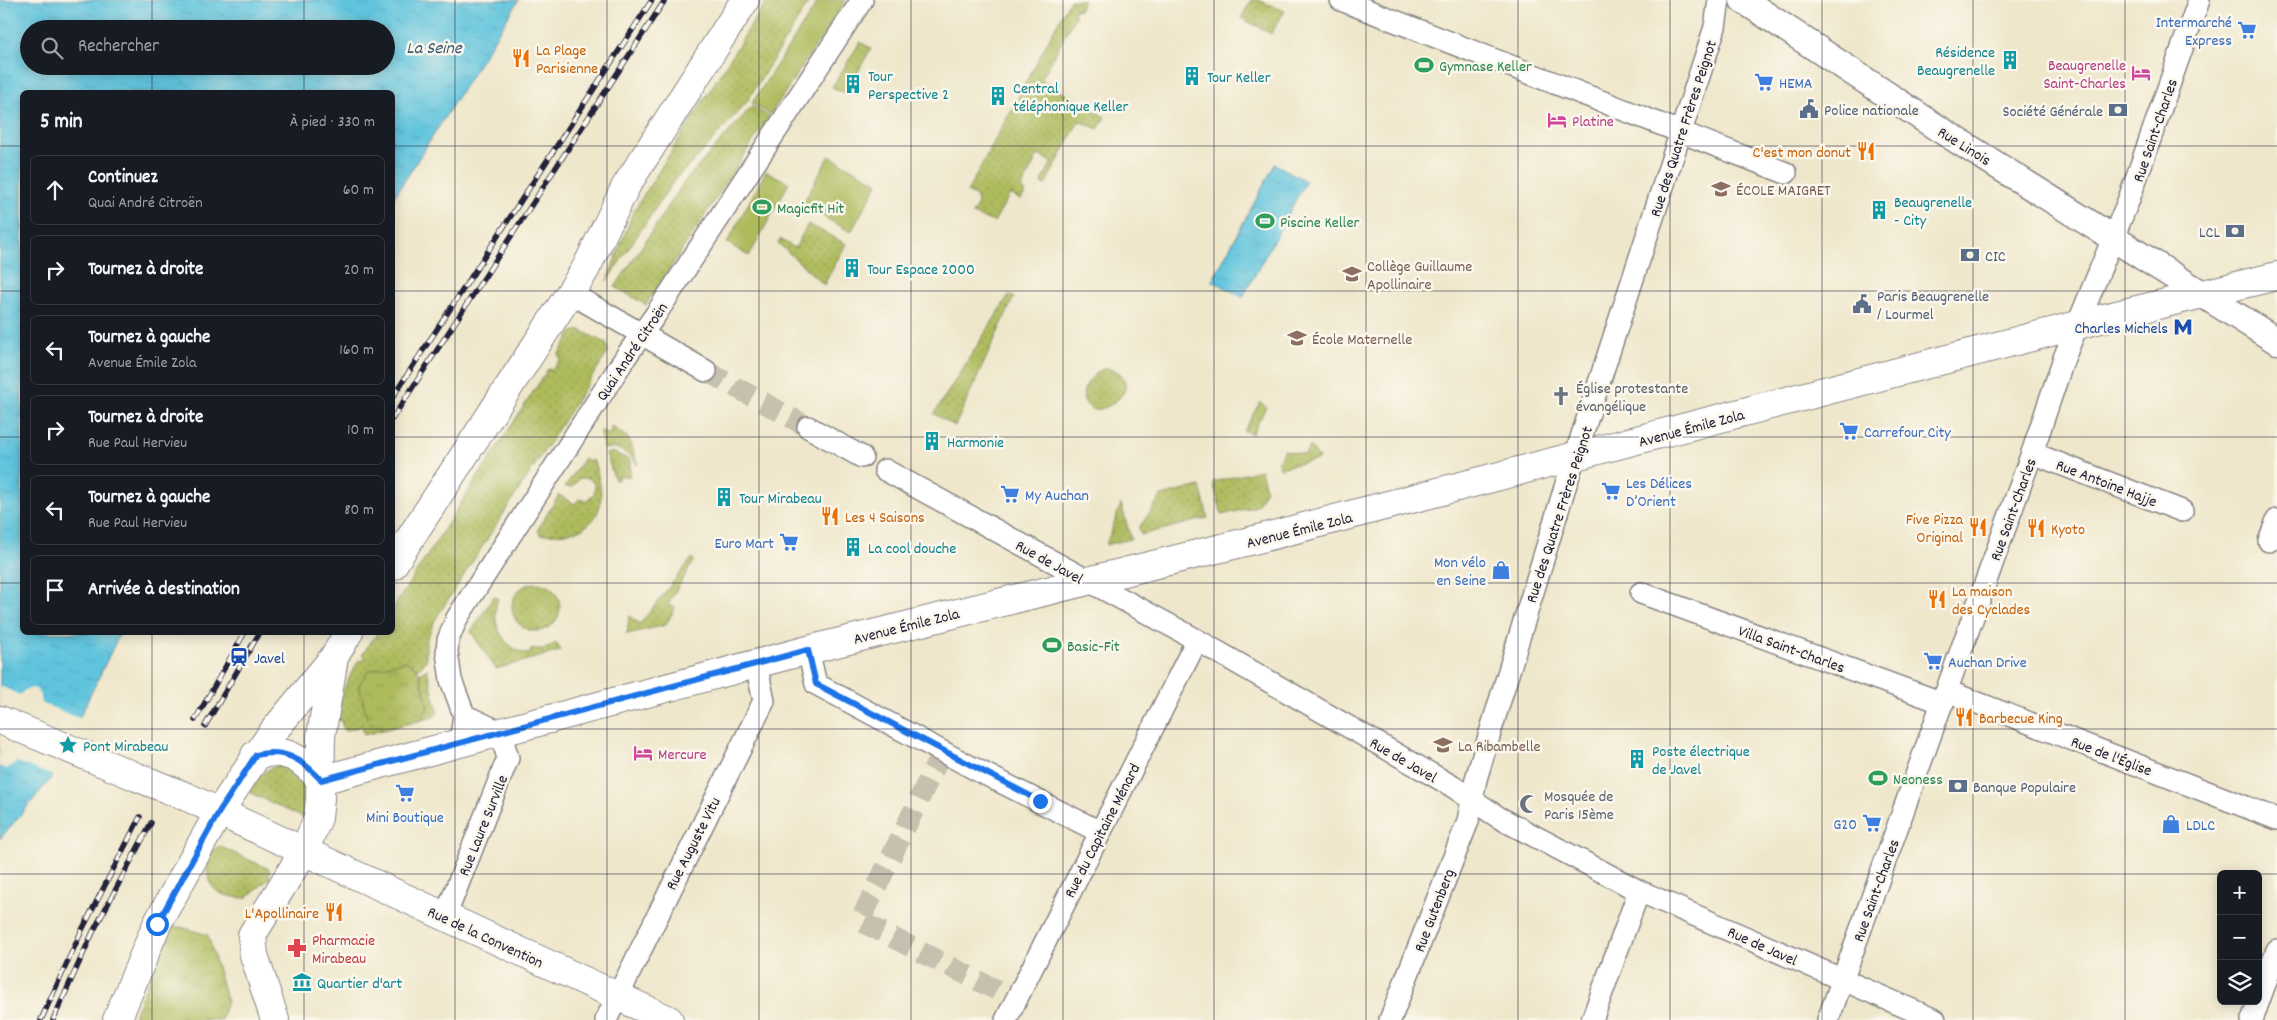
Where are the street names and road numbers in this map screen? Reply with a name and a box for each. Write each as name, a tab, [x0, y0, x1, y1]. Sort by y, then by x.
street label: Rue des Quatre Frères Peignot	[1645, 37, 1724, 220]
street label: Rue Saint-Charles	[2128, 76, 2185, 186]
street label: Rue Linois	[1933, 122, 1995, 173]
street label: Quai André Citroën	[592, 298, 675, 406]
street label: Avenue Émile Zola	[1636, 404, 1748, 455]
street label: Rue des Quatre Frères Peignot	[1521, 423, 1600, 606]
street label: Rue Antoine Hajje	[2052, 454, 2160, 514]
street label: Rue Saint-Charles	[1985, 455, 2044, 564]
street label: Avenue Émile Zola	[1244, 507, 1356, 556]
street label: Rue de Javel	[1011, 535, 1087, 591]
street label: Avenue Émile Zola	[851, 603, 963, 652]
street label: Villa Saint-Charles	[1735, 620, 1848, 680]
street label: Rue de l'Église	[2067, 731, 2155, 783]
street label: Rue de Javel	[1365, 733, 1441, 790]
street label: Rue du Capitaine Ménard	[1059, 760, 1147, 902]
street label: Rue Laure Surville	[454, 772, 515, 880]
street label: Rue Auguste Vitu	[661, 794, 728, 895]
street label: Rue Saint-Charles	[1848, 836, 1907, 945]
street label: Rue Gutenberg	[1409, 866, 1462, 956]
street label: Rue de la Convention	[423, 901, 547, 975]
street label: Rue de Javel	[1723, 922, 1801, 973]

